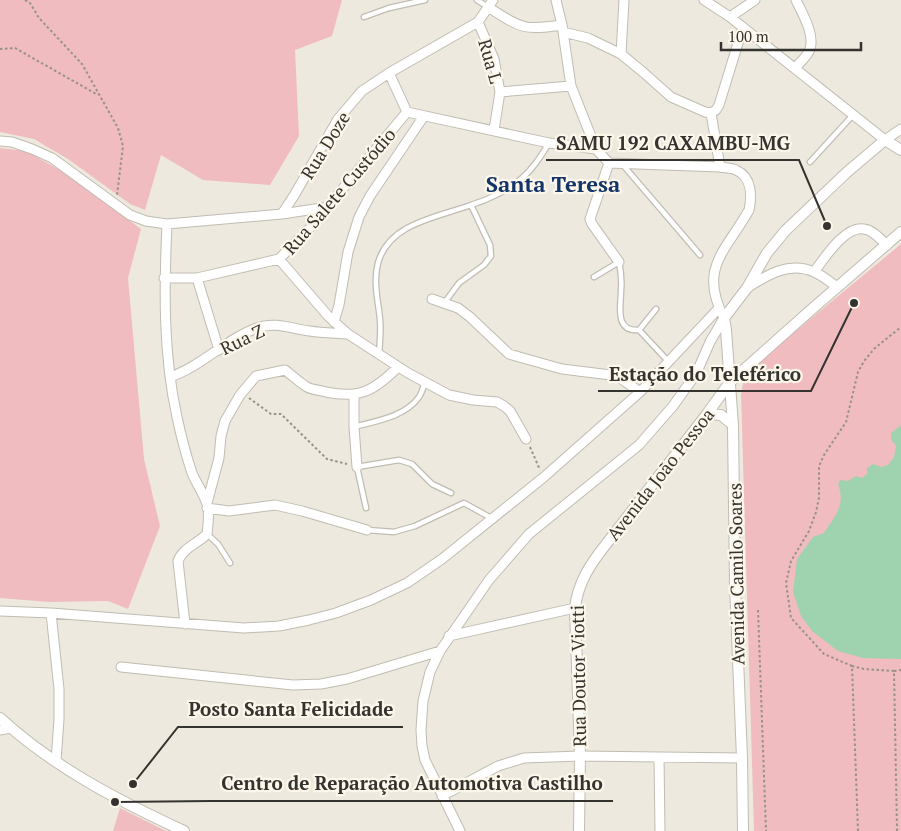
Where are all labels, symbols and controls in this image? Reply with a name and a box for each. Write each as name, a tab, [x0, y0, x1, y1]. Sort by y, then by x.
scale bar	[721, 20, 861, 52]
text: 100 m	[728, 26, 769, 46]
street label: Rua L	[473, 36, 509, 86]
street label: Rua Doze	[295, 107, 355, 183]
street label: Rua Salete Custódio	[277, 123, 401, 259]
callout: SAMU 192 CAXAMBU-MG	[546, 126, 799, 160]
text: SAMU 192 CAXAMBU-MG	[556, 130, 790, 155]
district label: Santa Teresa	[486, 169, 620, 198]
street label: Rua Z	[216, 318, 268, 360]
callout: Estação do Teleférico	[598, 357, 811, 391]
text: Estação do Teleférico	[609, 361, 801, 386]
street label: Avenida João Pessoa	[601, 403, 719, 545]
street label: Avenida Camilo Soares	[722, 483, 750, 665]
street label: Rua Doutor Viotti	[565, 605, 591, 747]
callout: Posto Santa Felicidade	[178, 693, 403, 727]
text: Posto Santa Felicidade	[189, 696, 393, 721]
callout: Centro de Reparação Automotiva Castilho	[211, 767, 613, 801]
text: Centro de Reparação Automotiva Castilho	[221, 770, 603, 795]

